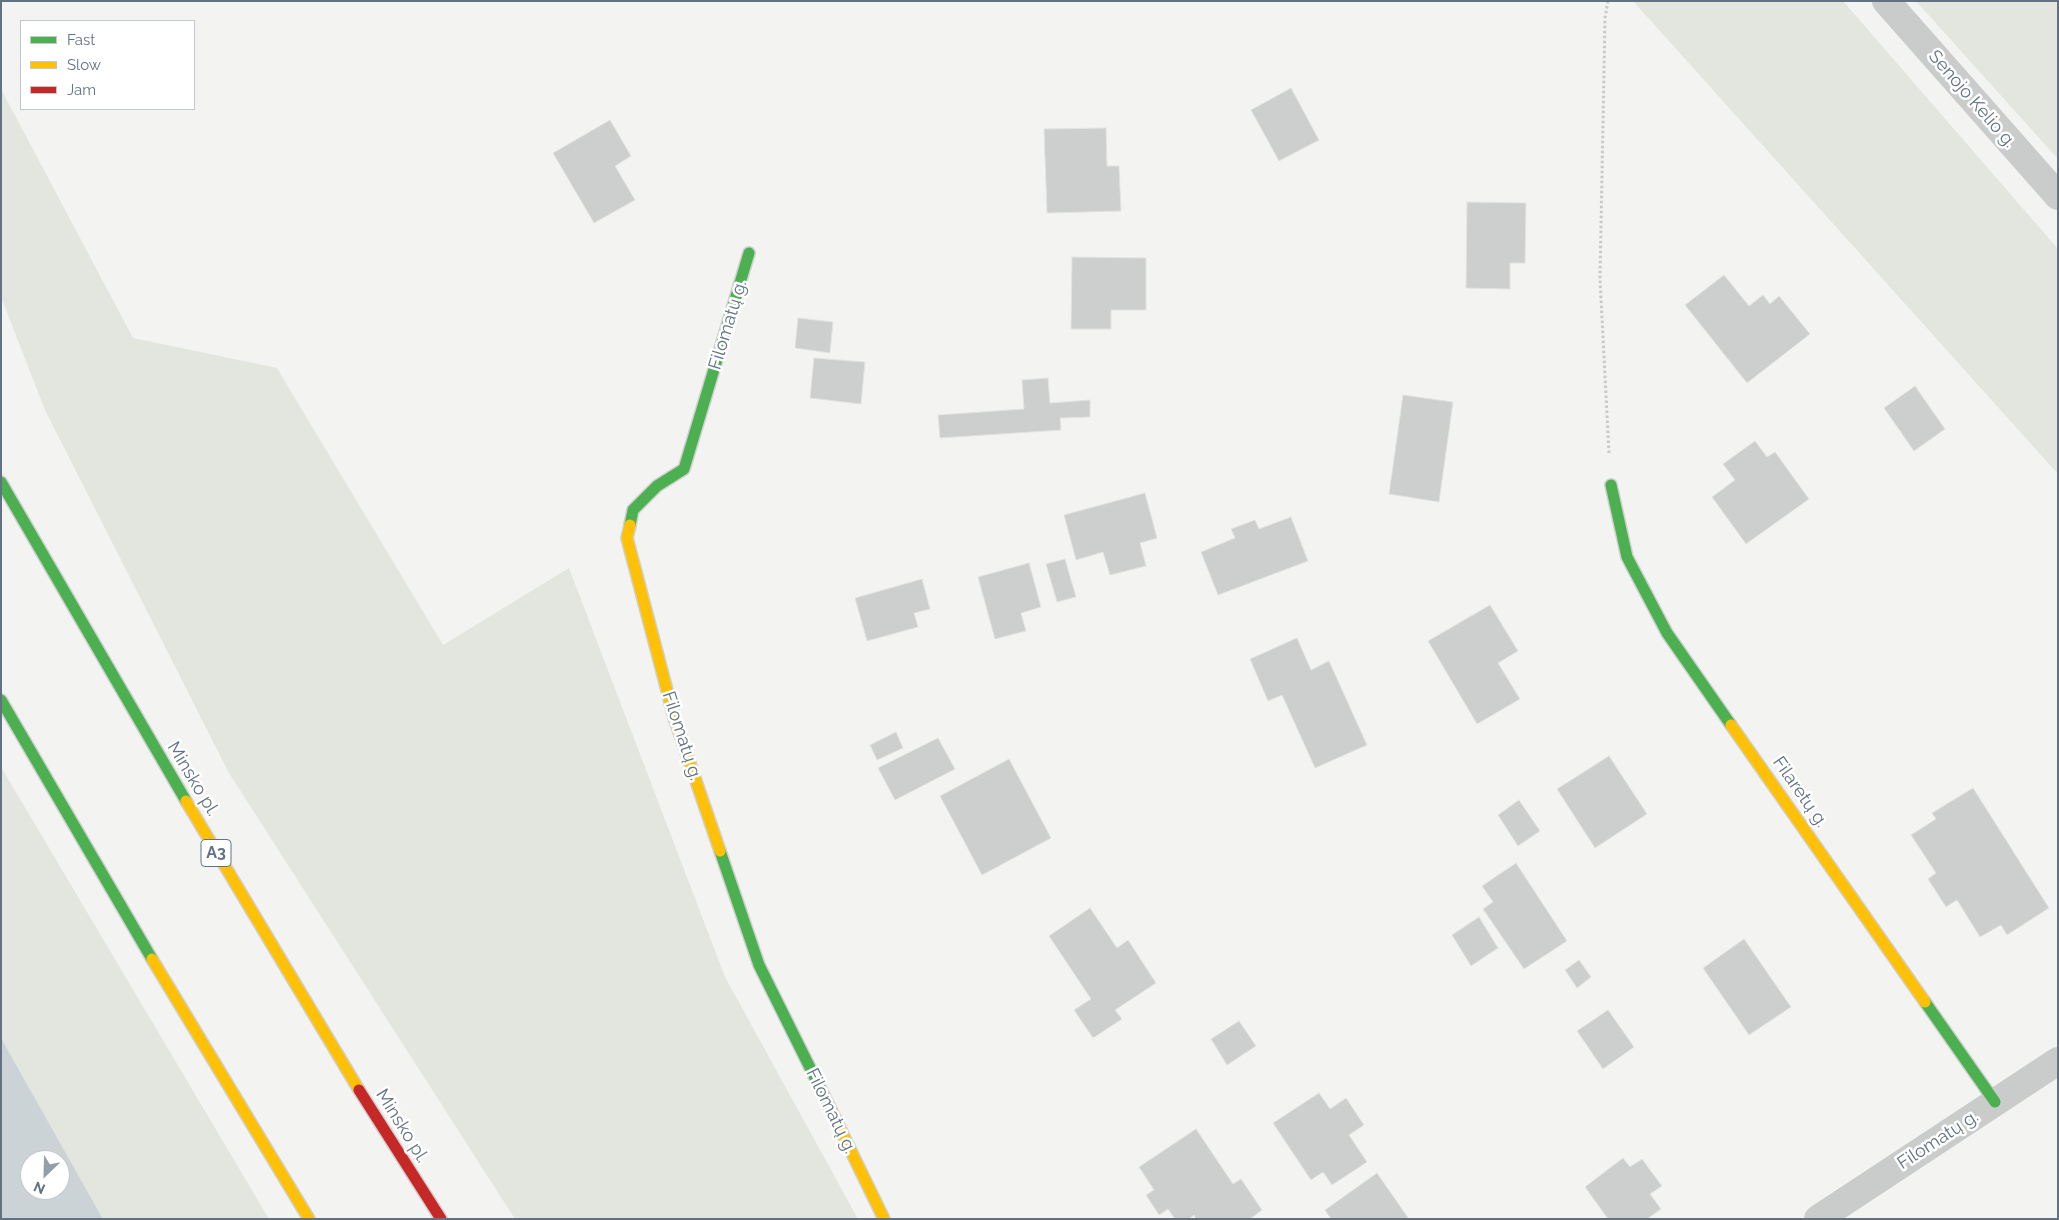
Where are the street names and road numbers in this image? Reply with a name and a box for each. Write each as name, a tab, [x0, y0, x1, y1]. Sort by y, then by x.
street label: Senojo Kelio g.	[1924, 46, 2020, 152]
street label: Filomatų g.	[704, 278, 752, 372]
street label: Filomatų g.	[657, 689, 707, 783]
street label: Minsko pl.	[162, 738, 224, 820]
street label: Filaretų g.	[1768, 752, 1832, 832]
road number: A3	[201, 840, 231, 866]
street label: Filomatų g.	[801, 1065, 861, 1157]
street label: Minsko pl.	[371, 1085, 433, 1167]
street label: Filomatų g.	[1893, 1106, 1983, 1174]

